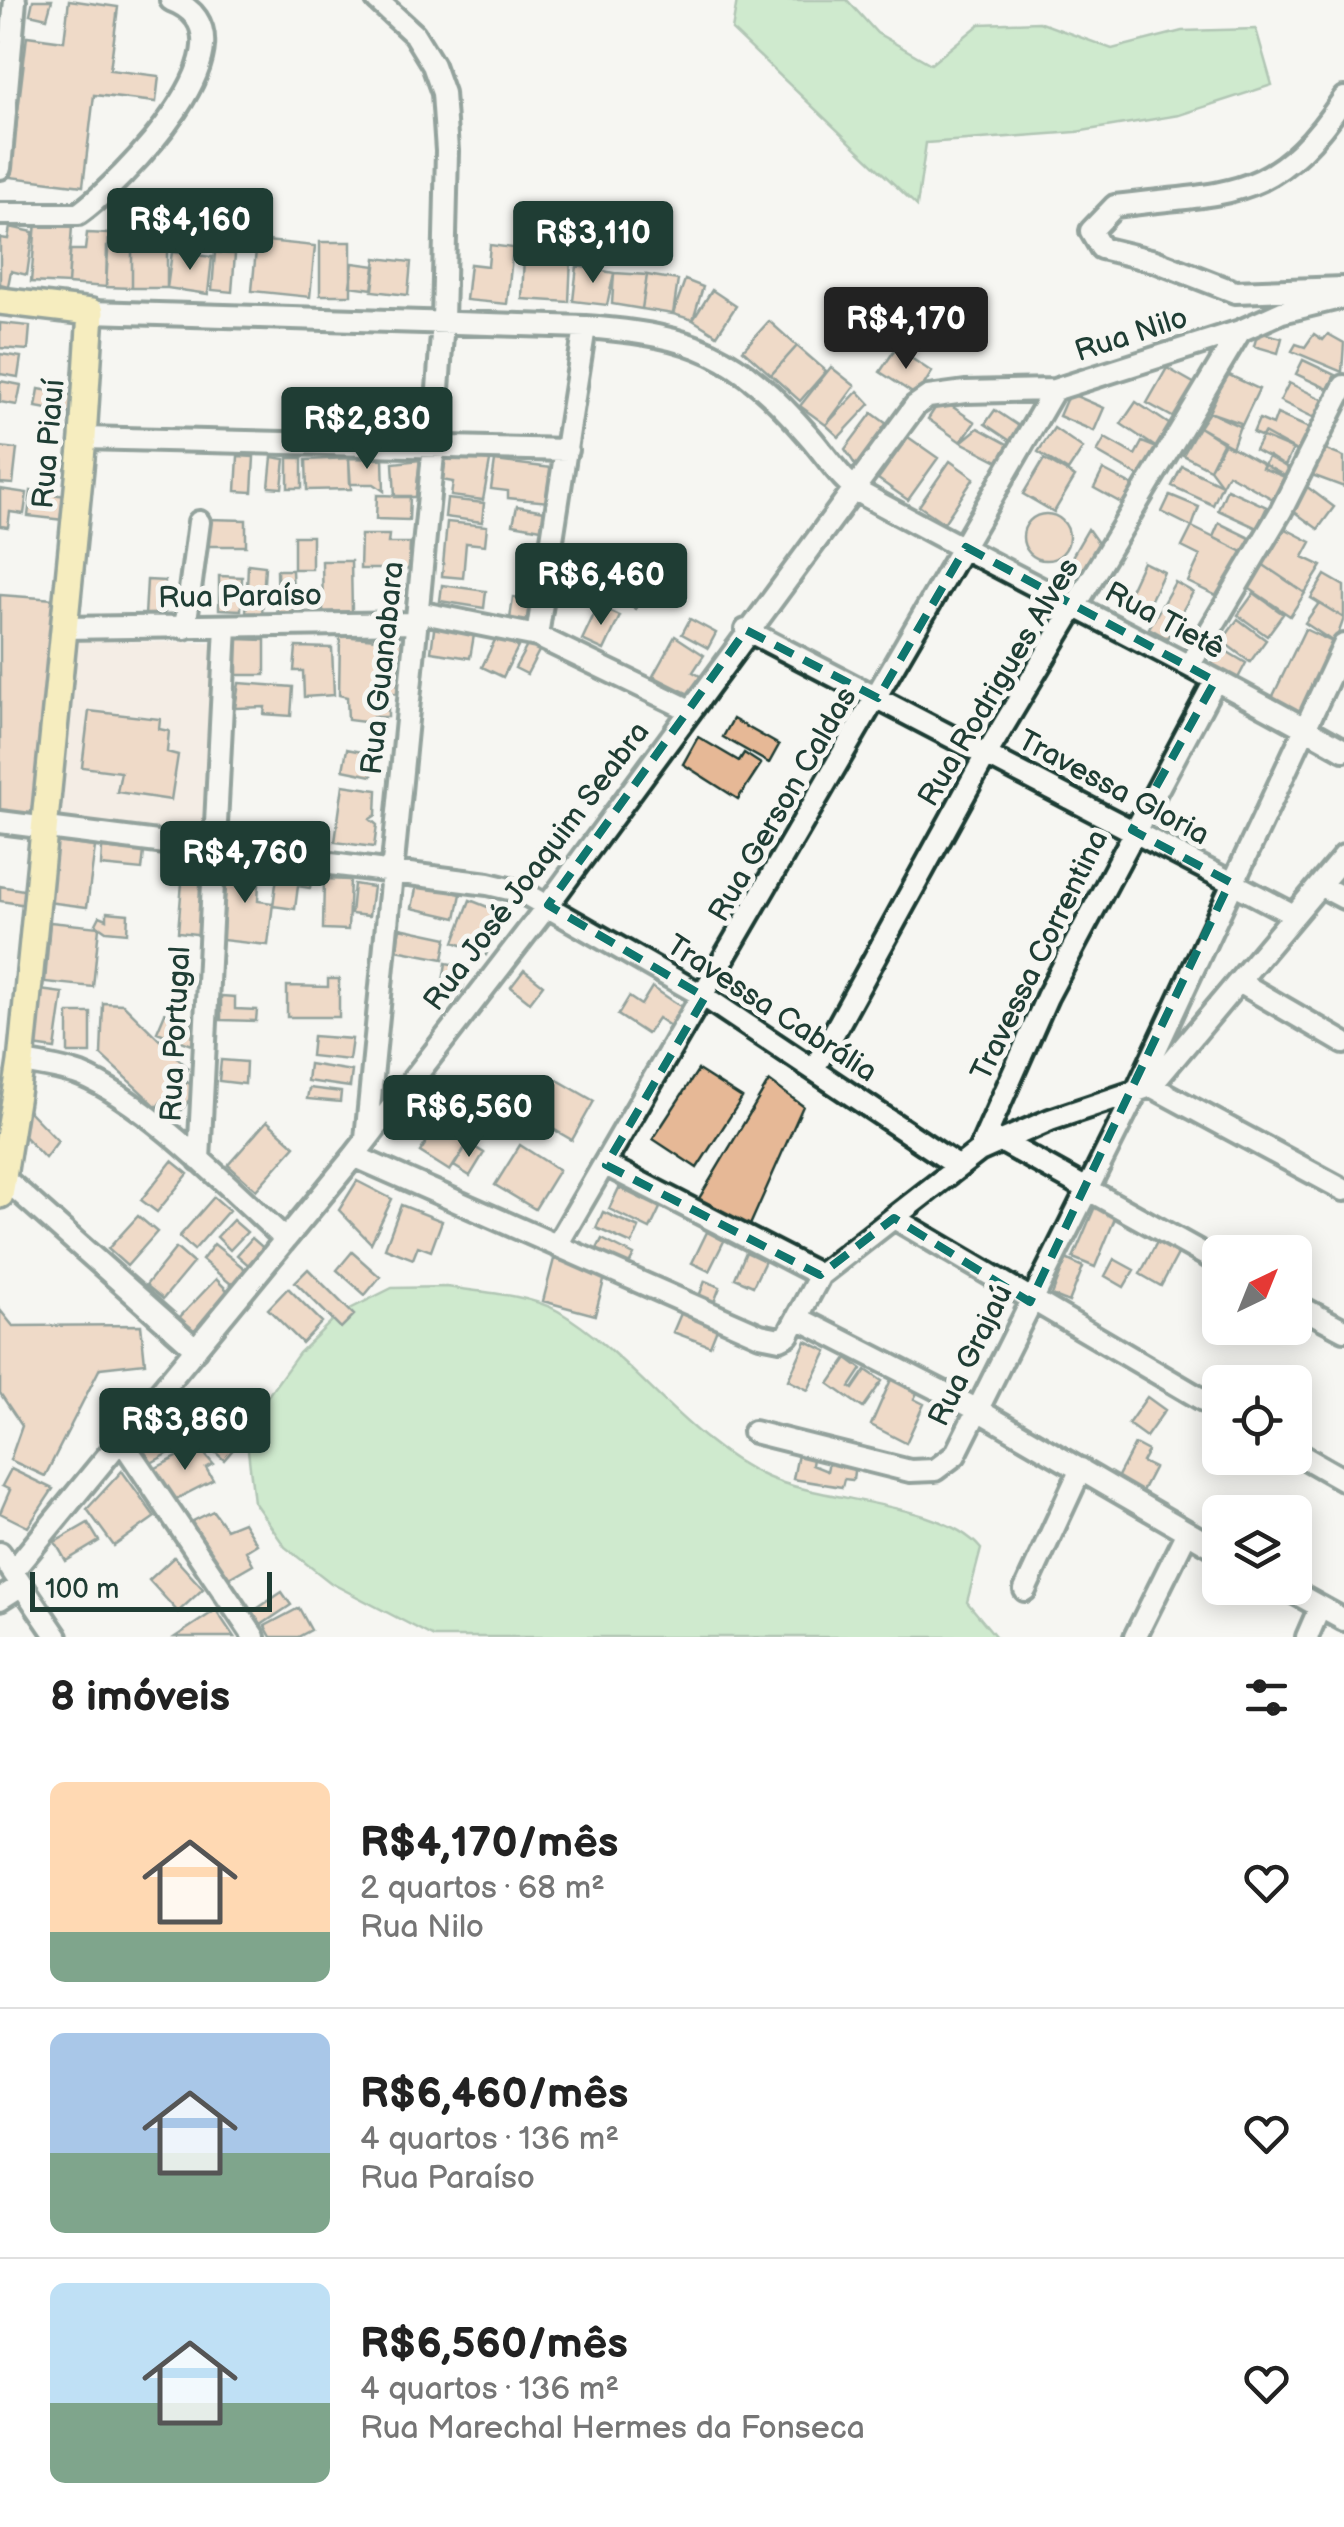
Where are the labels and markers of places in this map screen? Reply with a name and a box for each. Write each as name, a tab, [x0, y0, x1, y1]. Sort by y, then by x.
pin: R$4,160	[98, 188, 282, 273]
pin: R$3,110	[501, 201, 685, 286]
pin: R$4,170	[814, 287, 998, 372]
pin: R$2,830	[275, 387, 459, 472]
pin: R$6,460	[509, 543, 693, 628]
pin: R$4,760	[153, 821, 337, 906]
pin: R$6,560	[377, 1075, 561, 1160]
pin: R$3,860	[93, 1388, 277, 1473]

